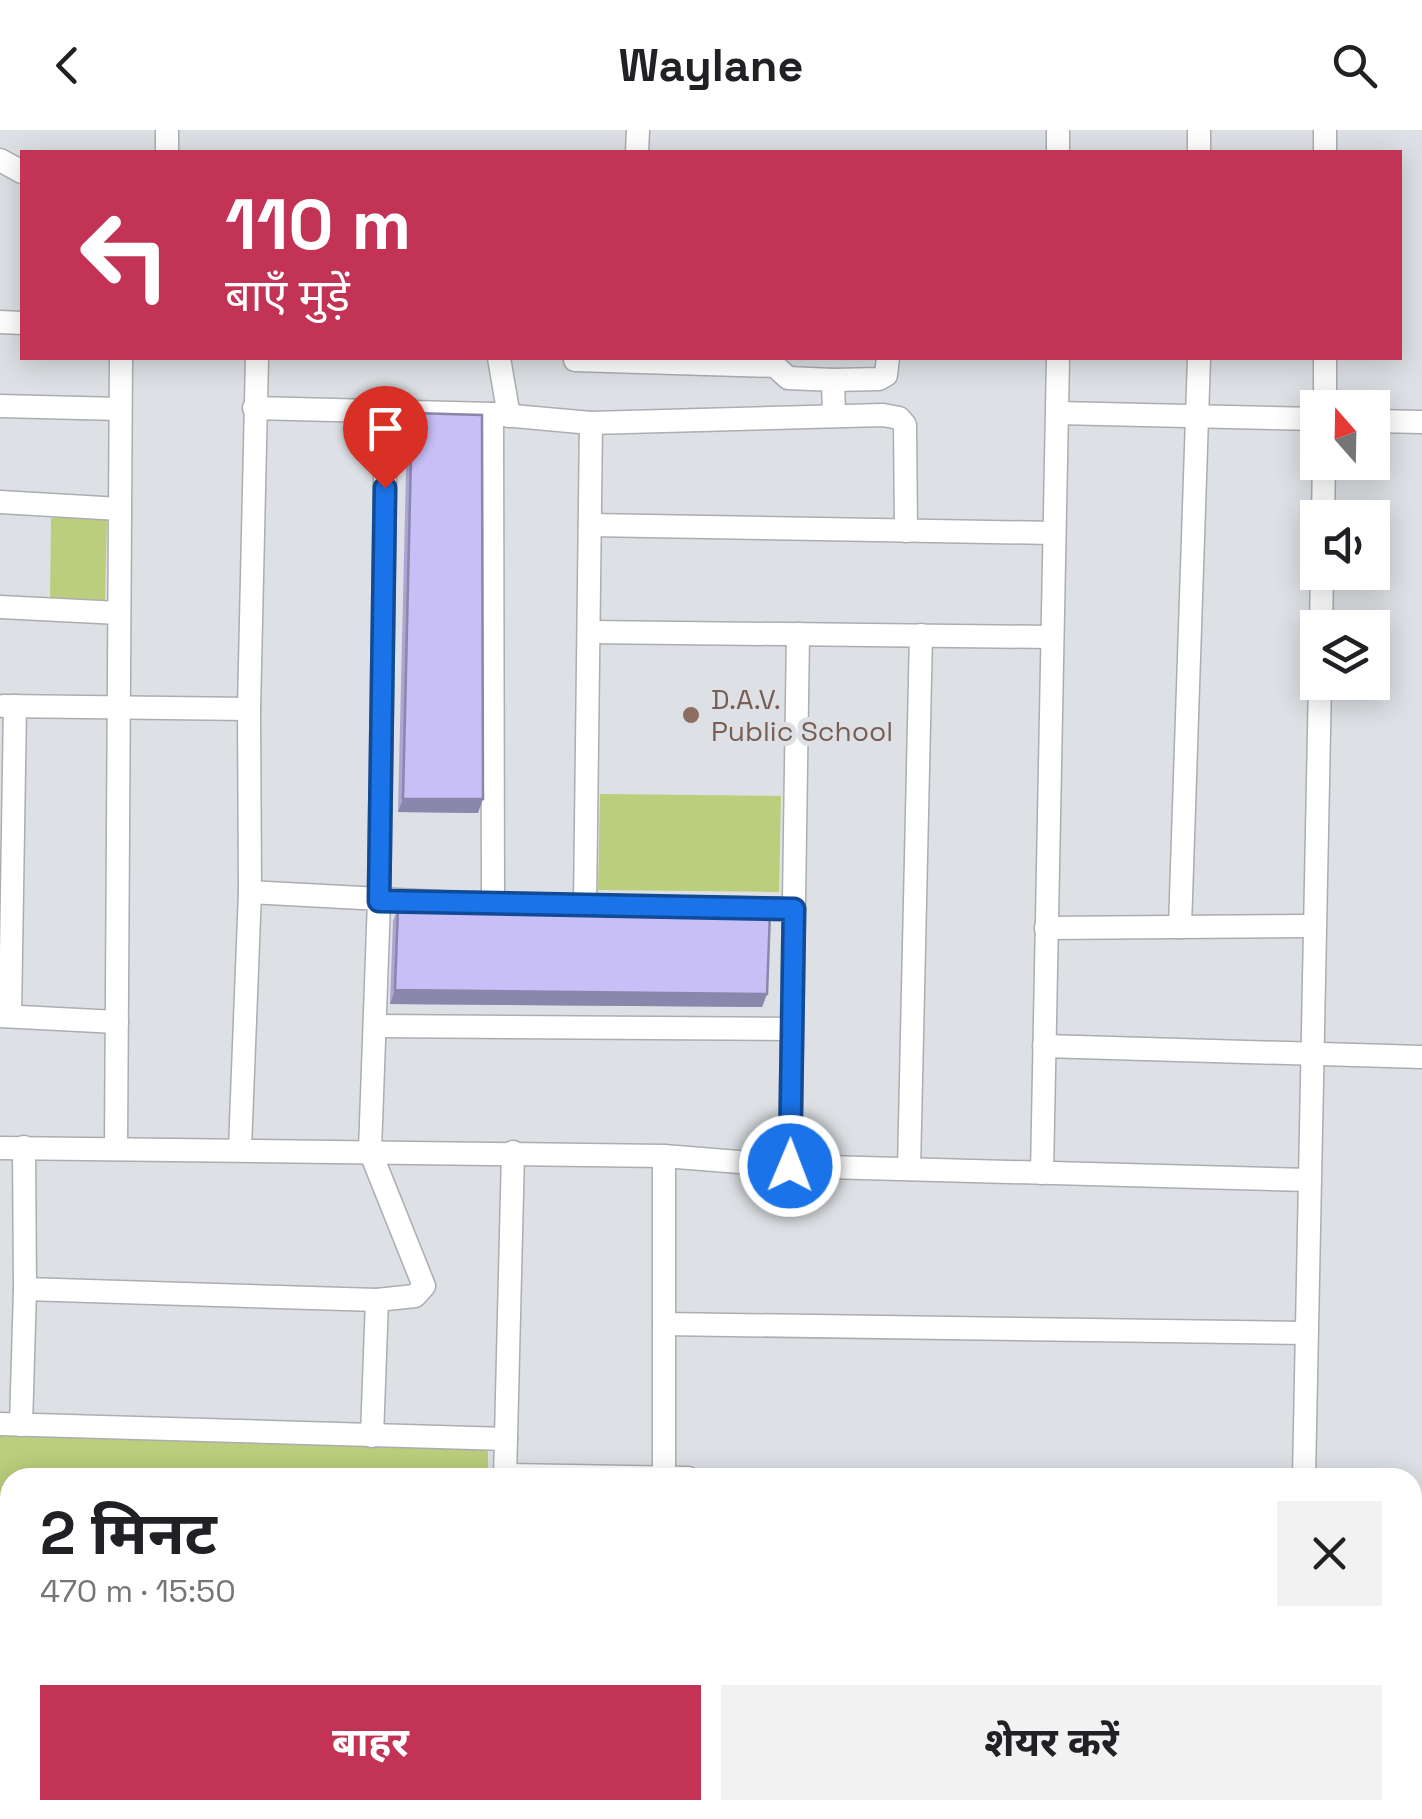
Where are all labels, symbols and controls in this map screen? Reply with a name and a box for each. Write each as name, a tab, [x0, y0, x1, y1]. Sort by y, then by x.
text: Waylane	[619, 37, 803, 94]
icon: back	[40, 38, 95, 93]
icon: search	[1327, 38, 1382, 93]
text: 110 m	[225, 180, 411, 269]
icon: left	[60, 190, 190, 320]
text: बाएँ मुड़ें	[225, 267, 350, 324]
pin	[343, 386, 428, 489]
north arrow	[1300, 390, 1390, 480]
map controls	[1300, 390, 1390, 700]
icon: arrive	[358, 401, 413, 456]
button: sound	[1300, 500, 1390, 590]
button: layers	[1300, 610, 1390, 700]
place label: D.A.V. Public School	[711, 681, 893, 749]
marker: D.A.V. Public School	[680, 704, 702, 726]
position arrow	[738, 1114, 842, 1218]
text: 2 मिनट	[40, 1495, 217, 1572]
button: close	[1277, 1501, 1382, 1606]
text: 470 m · 15:50	[40, 1571, 236, 1611]
button: बाहर	[40, 1685, 701, 1800]
button: शेयर करें	[721, 1685, 1382, 1800]

